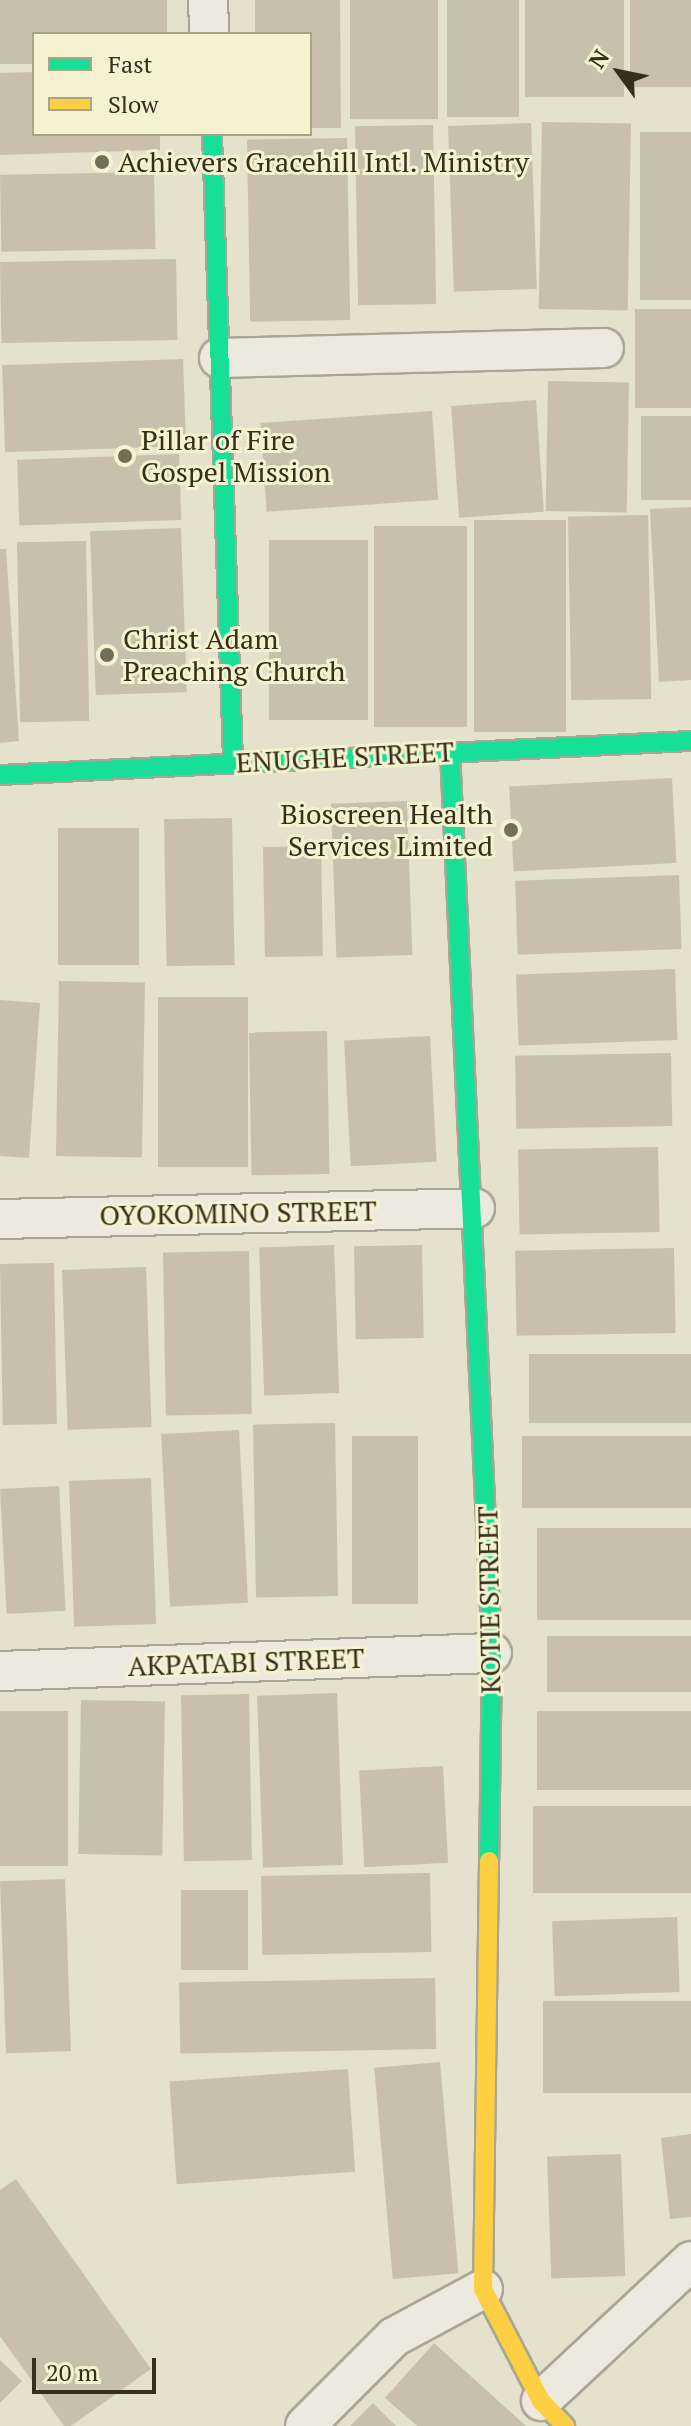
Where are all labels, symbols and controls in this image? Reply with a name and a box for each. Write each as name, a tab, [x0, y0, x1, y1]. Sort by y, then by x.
legend	[32, 32, 312, 136]
north arrow	[579, 32, 659, 112]
text: N	[582, 44, 615, 74]
text: Fast	[108, 48, 152, 80]
text: Slow	[108, 88, 159, 120]
place label: Achievers Gracehill Intl. Ministry	[118, 145, 530, 179]
marker: Achievers Gracehill Intl. Ministry	[93, 153, 111, 171]
place label: Pillar of Fire Gospel Mission	[141, 423, 331, 489]
marker: Pillar of Fire Gospel Mission	[116, 447, 134, 465]
place label: Christ Adam Preaching Church	[123, 622, 345, 688]
marker: Christ Adam Preaching Church	[98, 646, 116, 664]
street label: ENUGHE STREET	[235, 735, 455, 779]
place label: Bioscreen Health Services Limited	[280, 797, 493, 863]
marker: Bioscreen Health Services Limited	[500, 819, 522, 841]
street label: OYOKOMINO STREET	[99, 1194, 377, 1232]
street label: KOTIE STREET	[471, 1506, 507, 1694]
street label: AKPATABI STREET	[127, 1641, 365, 1683]
scale bar	[36, 2342, 160, 2392]
text: 20 m	[46, 2356, 98, 2388]

